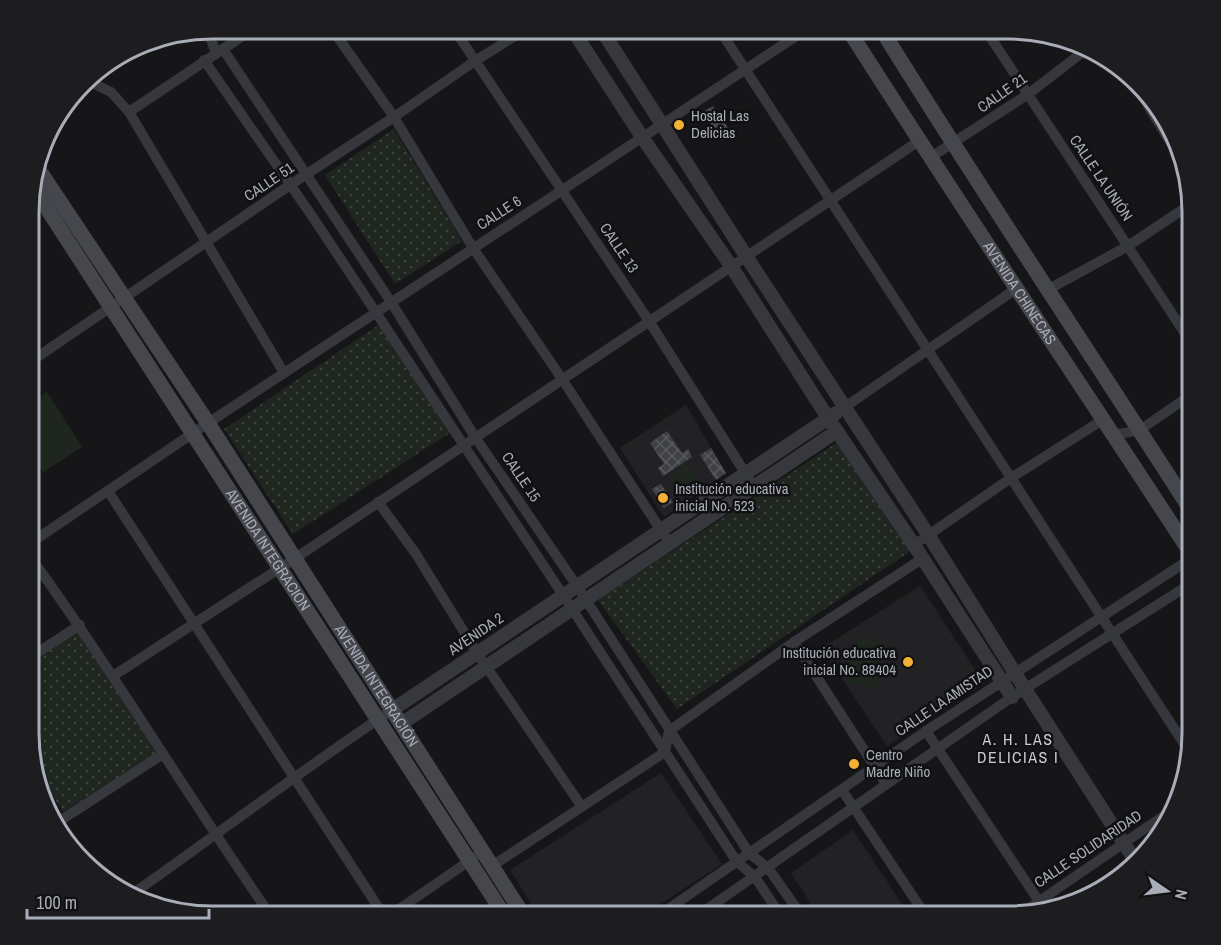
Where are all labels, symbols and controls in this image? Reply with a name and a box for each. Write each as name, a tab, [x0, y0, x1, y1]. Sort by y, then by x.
street label: CALLE 21	[973, 68, 1031, 117]
place label: Hostal Las Delicias	[691, 105, 749, 143]
marker: Hostal Las Delicias	[672, 118, 686, 132]
street label: CALLE LA UNIÓN	[1065, 130, 1138, 225]
street label: CALLE 51	[240, 157, 298, 206]
street label: CALLE 6	[472, 190, 525, 235]
street label: CALLE 13	[595, 219, 644, 277]
street label: AVENIDA CHINECAS	[978, 236, 1062, 349]
street label: CALLE 15	[497, 448, 546, 506]
place label: Institución educativa inicial No. 523	[675, 478, 789, 516]
street label: AVENIDA INTEGRACION	[221, 484, 316, 615]
marker: Institución educativa inicial No. 523	[656, 491, 670, 505]
street label: AVENIDA 2	[443, 607, 508, 660]
street label: AVENIDA INTEGRACIÓN	[329, 619, 424, 751]
place label: Institución educativa inicial No. 88404	[782, 642, 896, 680]
marker: Institución educativa inicial No. 88404	[901, 655, 915, 669]
street label: CALLE LA AMISTAD	[891, 660, 997, 741]
district label: A. H. LAS DELICIAS I	[977, 728, 1059, 768]
place label: Centro Madre Niño	[866, 744, 930, 782]
marker: Centro Madre Niño	[847, 757, 861, 771]
street label: CALLE SOLIDARIDAD	[1030, 805, 1146, 892]
north arrow	[1137, 861, 1197, 921]
scale bar	[27, 882, 208, 920]
text: N	[1170, 887, 1193, 902]
text: 100 m	[36, 890, 77, 915]

